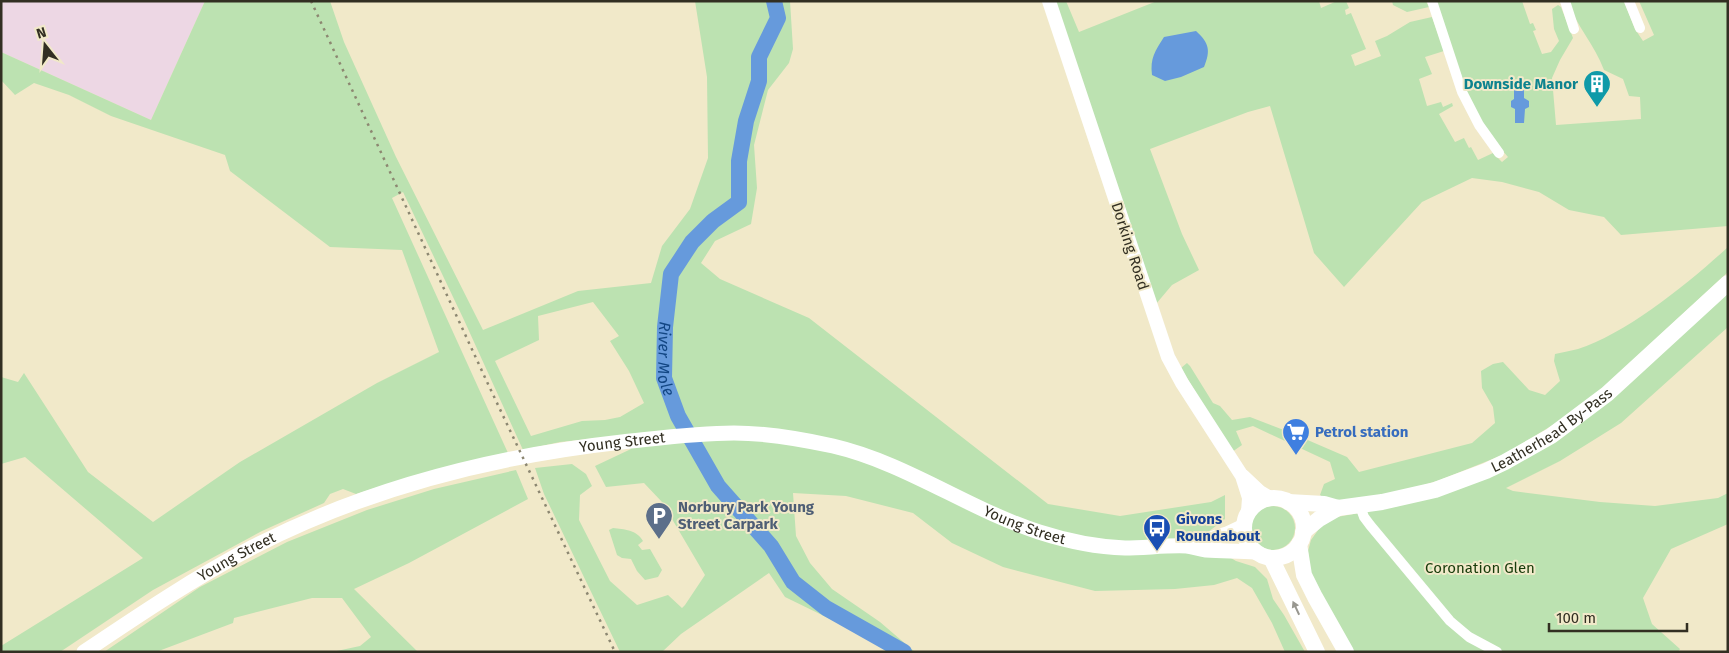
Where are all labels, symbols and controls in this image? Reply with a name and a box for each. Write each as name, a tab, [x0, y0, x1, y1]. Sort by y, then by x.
north arrow	[20, 20, 70, 70]
text: N	[34, 24, 48, 43]
building icon: Downside Manor	[1582, 69, 1612, 108]
place label: Downside Manor	[1464, 75, 1579, 93]
street label: Dorking Road	[1107, 200, 1153, 292]
water label: River Mole	[654, 321, 679, 398]
street label: Leatherhead By-Pass	[1488, 385, 1616, 476]
supermarket icon: Petrol station	[1281, 417, 1311, 456]
place label: Petrol station	[1315, 423, 1408, 441]
street label: Young Street	[578, 428, 667, 456]
place label: Norbury Park Young Street Carpark	[678, 498, 815, 533]
parking icon: Norbury Park Young Street Carpark	[644, 501, 674, 540]
street label: Young Street	[981, 502, 1068, 548]
place label: Givons Roundabout	[1176, 510, 1261, 545]
bus stop icon: Givons Roundabout	[1142, 513, 1172, 552]
street label: Young Street	[194, 528, 279, 585]
park label: Coronation Glen	[1425, 559, 1535, 577]
scale bar	[1549, 600, 1686, 632]
one-way arrow	[1291, 601, 1299, 615]
text: 100 m	[1556, 609, 1596, 627]

